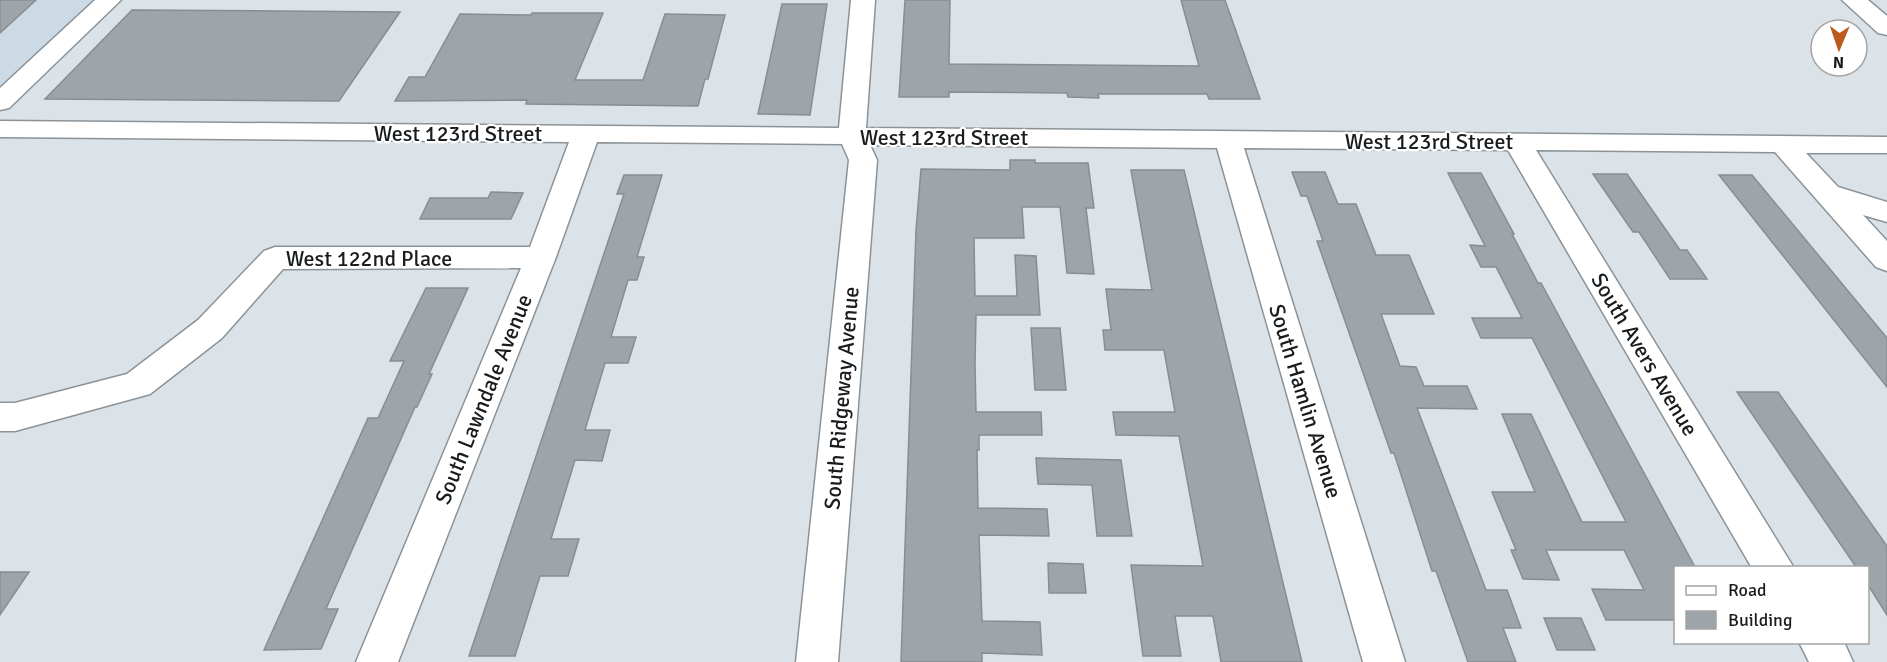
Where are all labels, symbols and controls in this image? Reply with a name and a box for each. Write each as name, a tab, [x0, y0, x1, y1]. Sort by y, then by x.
north arrow	[1809, 18, 1869, 78]
text: N	[1833, 52, 1844, 72]
street label: West 123rd Street	[374, 120, 542, 147]
street label: West 123rd Street	[860, 124, 1028, 151]
street label: West 123rd Street	[1345, 128, 1513, 155]
street label: West 122nd Place	[286, 245, 452, 272]
street label: South Avers Avenue	[1585, 268, 1704, 441]
street label: South Ridgeway Avenue	[818, 285, 865, 511]
street label: South Lawndale Avenue	[429, 290, 538, 508]
street label: South Hamlin Avenue	[1263, 301, 1348, 502]
legend	[1674, 566, 1869, 644]
text: Road	[1728, 579, 1767, 601]
text: Building	[1728, 609, 1792, 631]

